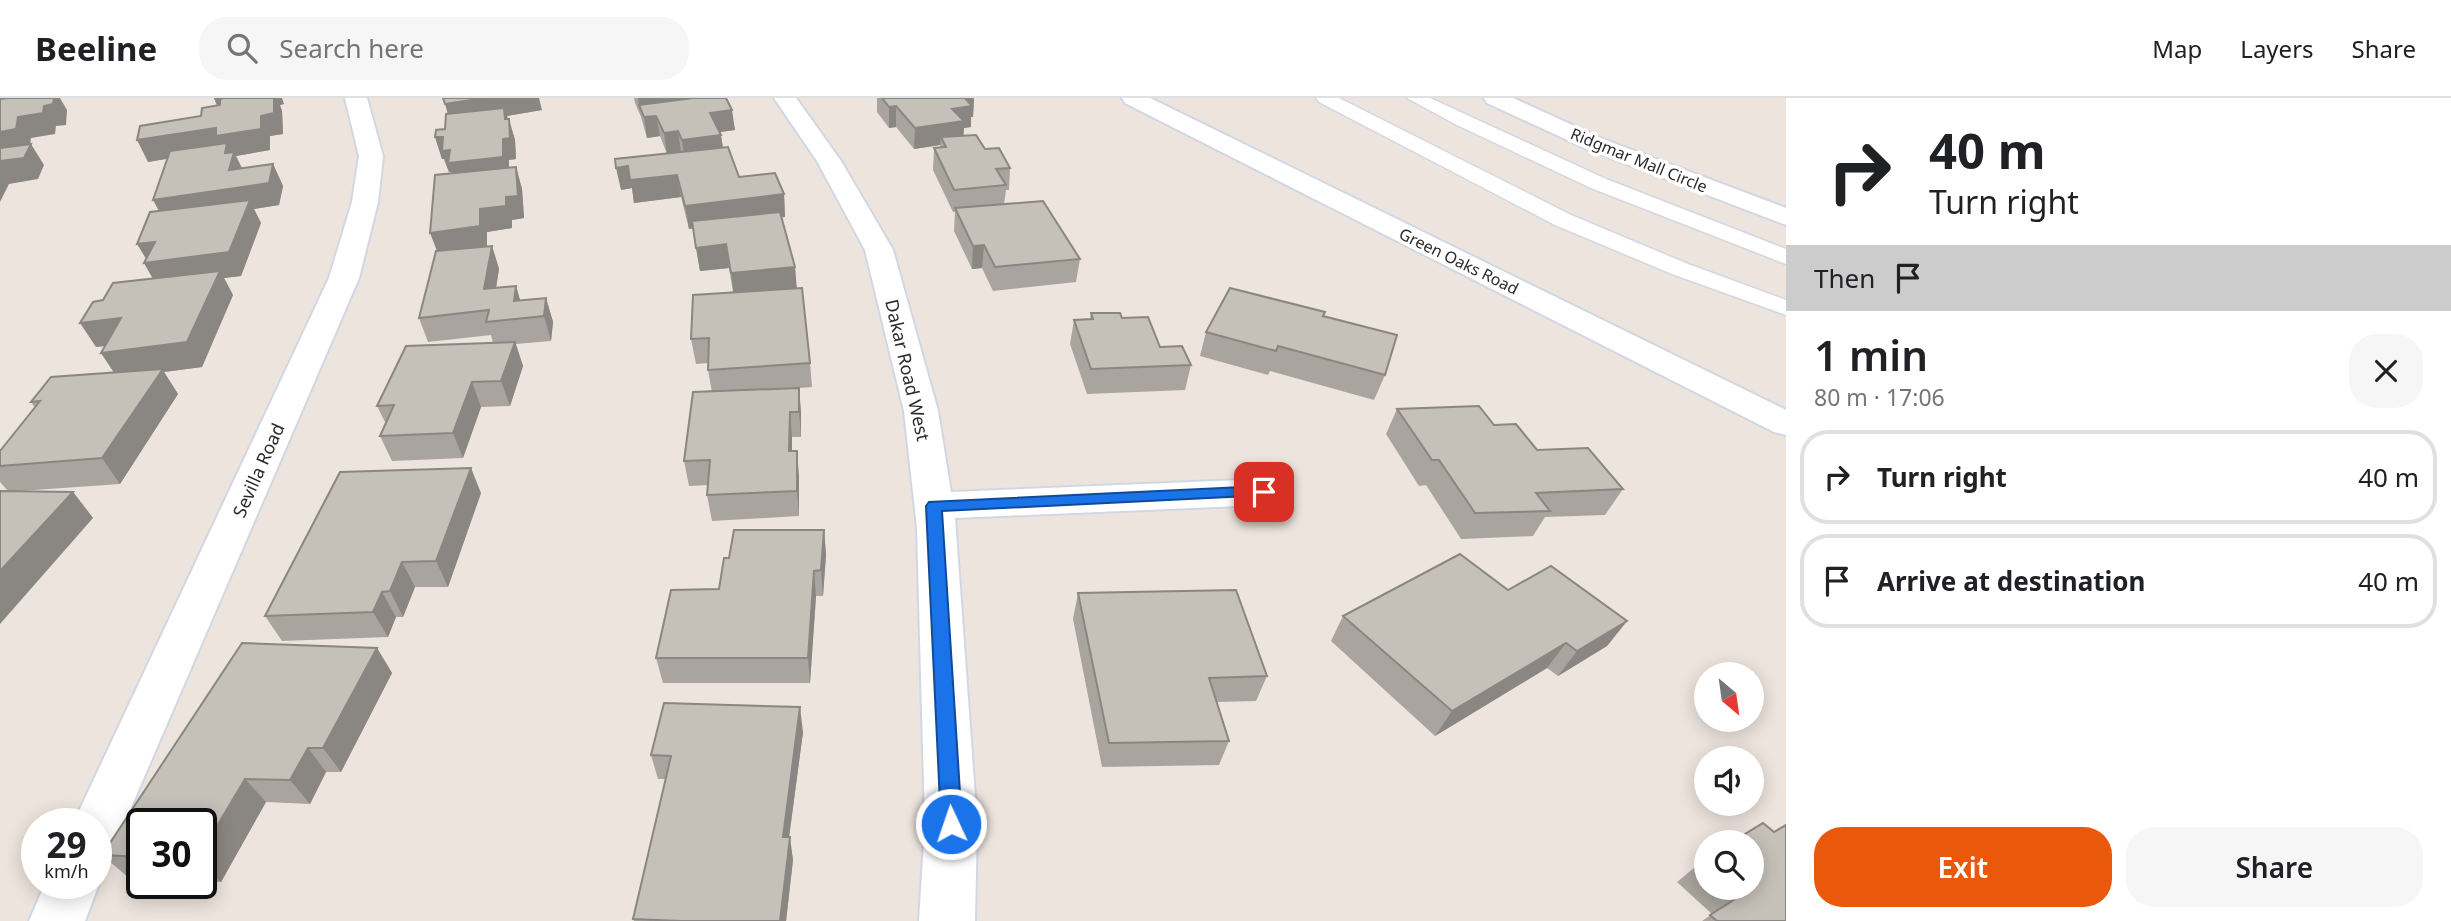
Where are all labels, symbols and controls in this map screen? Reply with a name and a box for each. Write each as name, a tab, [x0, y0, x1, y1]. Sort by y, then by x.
search box	[199, 17, 689, 80]
text: Beeline	[35, 26, 157, 71]
icon: search	[223, 29, 261, 67]
text: Search here	[279, 30, 424, 66]
text: Map	[2152, 32, 2202, 65]
text: Layers	[2240, 32, 2314, 65]
text: Share	[2352, 32, 2416, 65]
text: 40 m	[1929, 117, 2046, 183]
street label: Ridgmar Mall Circle	[1567, 123, 1711, 197]
icon: right	[1814, 126, 1905, 217]
text: Turn right	[1929, 180, 2079, 223]
street label: Green Oaks Road	[1396, 223, 1522, 299]
icon: arrive	[1889, 259, 1927, 297]
text: Then	[1814, 260, 1875, 296]
street label: Dakar Road West	[880, 297, 936, 444]
text: 1 min	[1814, 326, 1928, 383]
button: close	[2349, 334, 2423, 408]
text: 80 m · 17:06	[1814, 381, 1945, 413]
street label: Sevilla Road	[227, 419, 289, 521]
icon: right	[1818, 458, 1856, 496]
text: Turn right	[1877, 459, 2007, 495]
text: 40 m	[2358, 459, 2419, 495]
pin	[1234, 462, 1294, 522]
icon: arrive	[1245, 473, 1283, 511]
icon: arrive	[1818, 562, 1856, 600]
text: Arrive at destination	[1877, 563, 2146, 599]
text: 40 m	[2358, 563, 2419, 599]
north arrow	[1694, 662, 1764, 732]
map controls	[1694, 662, 1764, 900]
button: sound	[1694, 746, 1764, 816]
position arrow	[914, 787, 988, 861]
speed limit sign: 30	[126, 808, 217, 899]
text: 29	[46, 821, 87, 868]
button: Exit	[1814, 827, 2112, 907]
button: Share	[2126, 827, 2423, 907]
button: search	[1694, 830, 1764, 900]
text: km/h	[44, 859, 89, 883]

